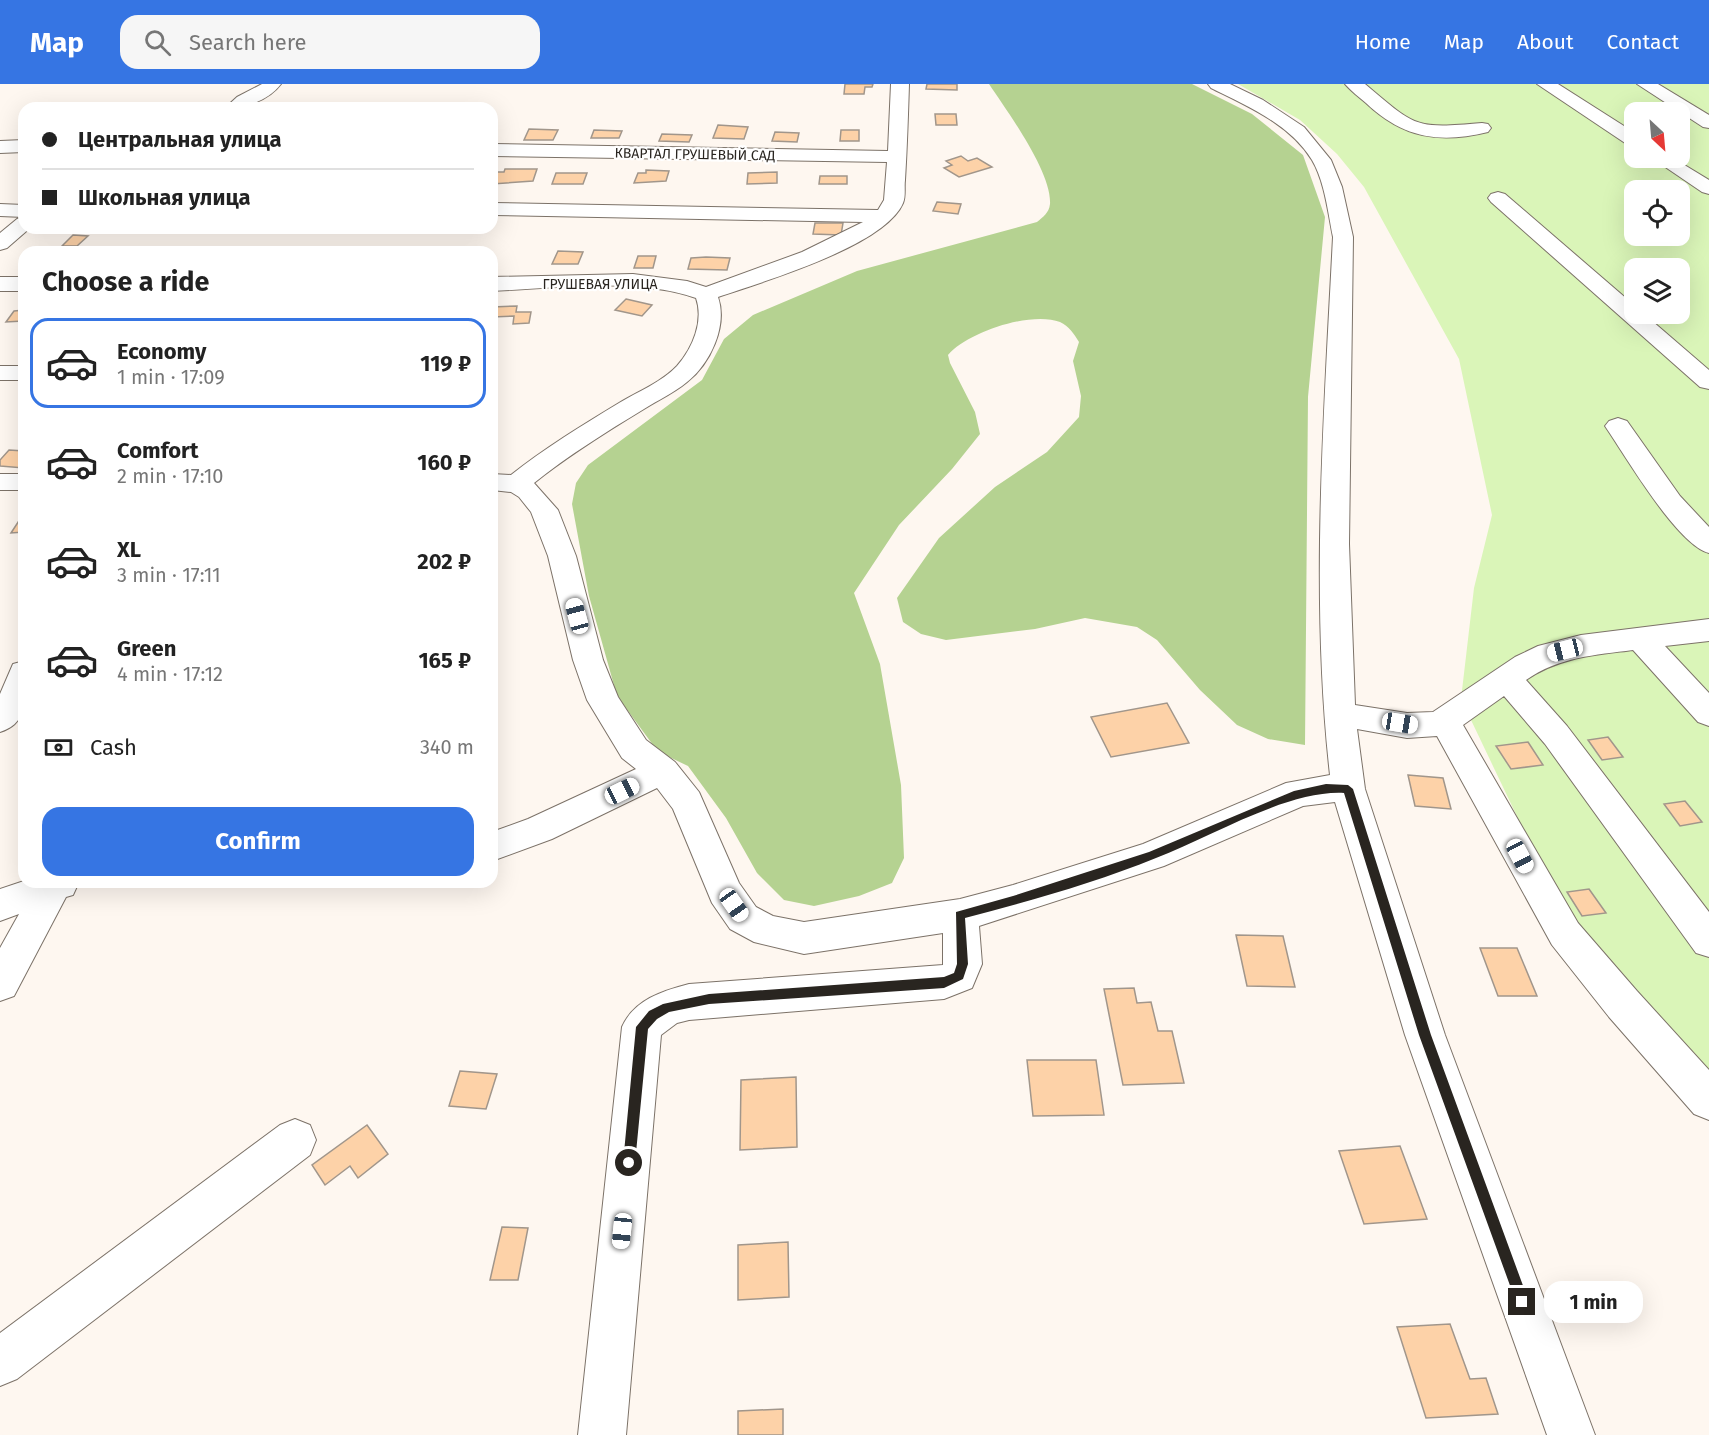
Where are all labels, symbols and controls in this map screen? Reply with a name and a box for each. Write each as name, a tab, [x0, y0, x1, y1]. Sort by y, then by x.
search box	[120, 15, 540, 69]
text: Map	[30, 26, 84, 59]
icon: search	[141, 26, 174, 59]
text: Search here	[189, 29, 307, 56]
text: Home	[1355, 29, 1411, 55]
text: Map	[1444, 29, 1484, 55]
text: About	[1517, 29, 1574, 55]
text: Contact	[1607, 29, 1679, 55]
north arrow	[1624, 102, 1690, 168]
map controls	[1624, 102, 1690, 324]
text: Центральная улица	[78, 126, 282, 153]
street label: КВАРТАЛ ГРУШЕВЫЙ САД	[615, 145, 775, 164]
button: locate	[1624, 180, 1690, 246]
text: Школьная улица	[78, 184, 251, 211]
button: layers	[1624, 258, 1690, 324]
text: Choose a ride	[42, 266, 209, 298]
street label: ГРУШЕВАЯ УЛИЦА	[543, 276, 657, 293]
icon: car	[45, 336, 99, 390]
text: Economy	[117, 338, 206, 365]
text: 119 ₽	[420, 350, 471, 377]
text: 1 min · 17:09	[117, 365, 225, 389]
icon: car	[45, 435, 99, 489]
text: Comfort	[117, 437, 198, 464]
text: 160 ₽	[417, 449, 471, 476]
text: 2 min · 17:10	[117, 464, 223, 488]
icon: car	[45, 534, 99, 588]
text: XL	[117, 536, 141, 563]
text: 202 ₽	[417, 548, 471, 575]
text: 3 min · 17:11	[117, 563, 221, 587]
car	[564, 596, 590, 636]
icon: car	[45, 633, 99, 687]
text: Green	[117, 635, 176, 662]
car	[1545, 637, 1585, 663]
text: 165 ₽	[418, 647, 471, 674]
text: 4 min · 17:12	[117, 662, 223, 686]
car	[1381, 711, 1419, 735]
icon: cash	[42, 731, 75, 764]
text: Cash	[90, 734, 137, 761]
text: 340 m	[420, 735, 474, 759]
car	[602, 775, 642, 807]
button: Confirm	[42, 807, 474, 876]
car	[1504, 836, 1536, 876]
car	[716, 885, 752, 925]
route start	[615, 1149, 642, 1176]
car	[611, 1212, 633, 1250]
callout: 1 min	[1543, 1281, 1642, 1323]
route end	[1508, 1288, 1535, 1315]
text: 1 min	[1569, 1290, 1618, 1314]

